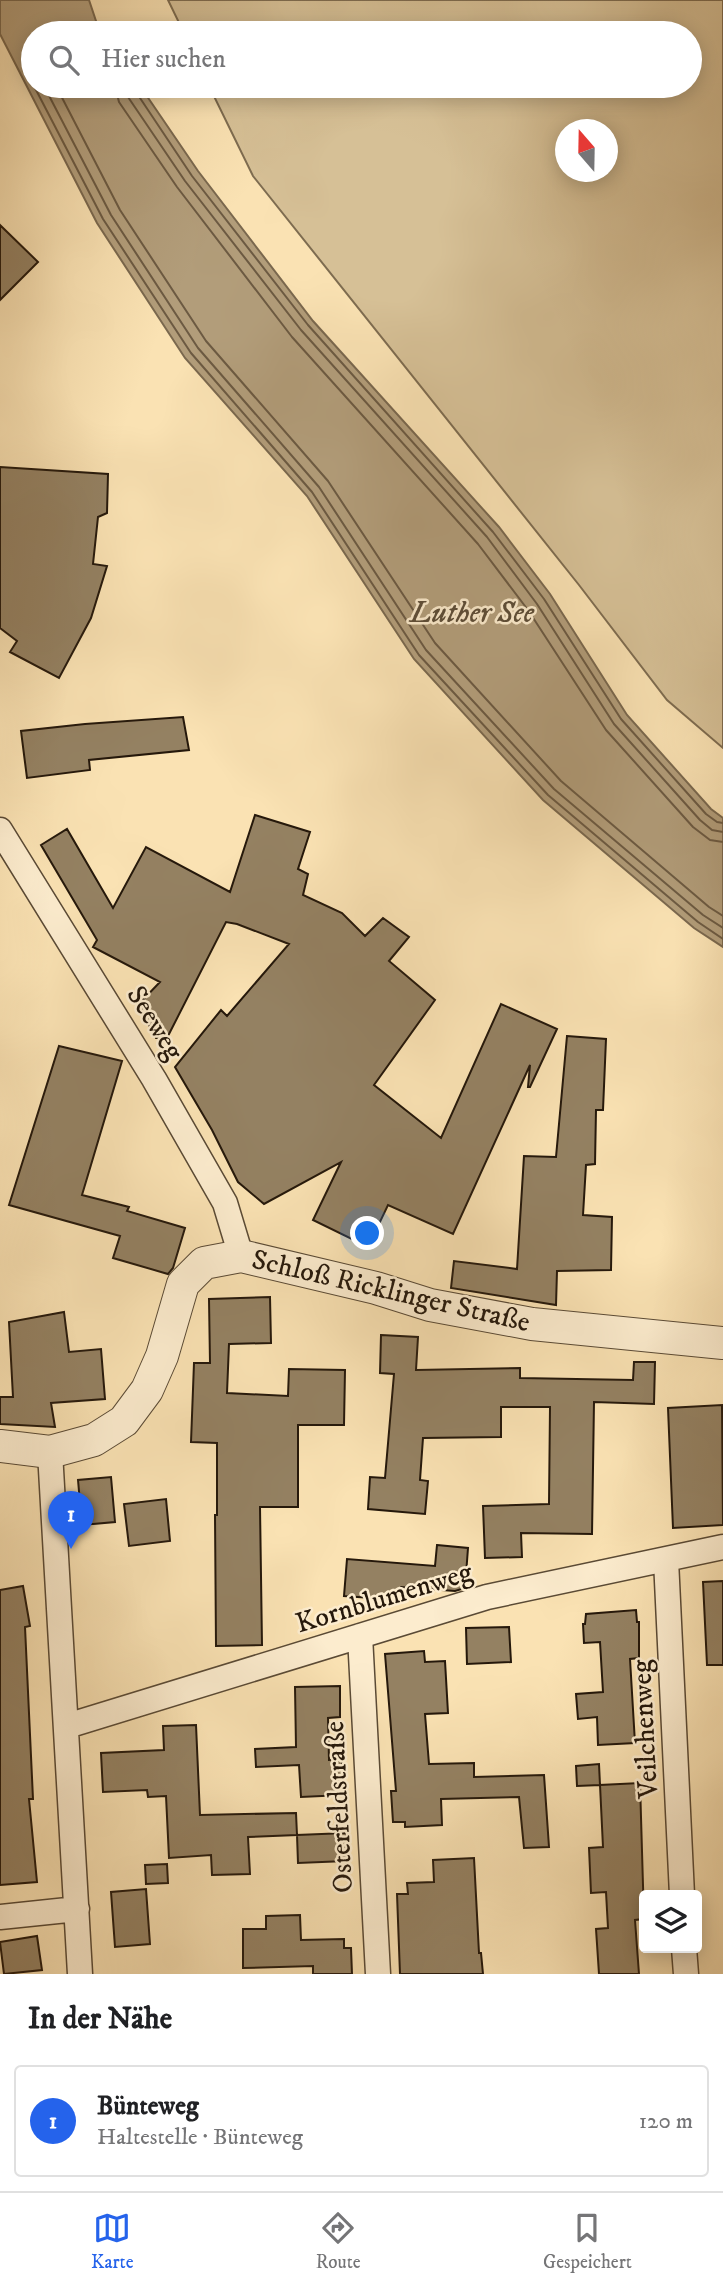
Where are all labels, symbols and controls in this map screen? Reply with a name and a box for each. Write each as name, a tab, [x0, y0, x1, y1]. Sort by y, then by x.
search box	[21, 21, 702, 98]
icon: search	[45, 41, 83, 79]
text: Hier suchen	[101, 43, 226, 76]
north arrow	[555, 119, 618, 182]
water label: Luther See	[408, 595, 535, 632]
street label: Seeweg	[119, 979, 191, 1067]
your location	[350, 1216, 384, 1250]
street label: Schloß Ricklinger Straße	[248, 1242, 534, 1340]
pin: 1	[48, 1491, 94, 1549]
street label: Kornblumenweg	[291, 1554, 477, 1641]
street label: Veilchenweg	[624, 1658, 666, 1800]
street label: Osterfeldstraße	[317, 1720, 361, 1894]
map controls	[639, 1890, 702, 1953]
button: layers	[639, 1890, 702, 1953]
text: In der Nähe	[28, 2001, 172, 2038]
text: Bünteweg	[97, 2090, 199, 2123]
text: 1	[49, 2107, 57, 2136]
text: 120 m	[639, 2107, 693, 2136]
text: Haltestelle · Bünteweg	[97, 2123, 303, 2152]
tab: Karte	[91, 2209, 134, 2274]
tab: Route	[316, 2209, 361, 2274]
tab: Gespeichert	[543, 2209, 632, 2274]

